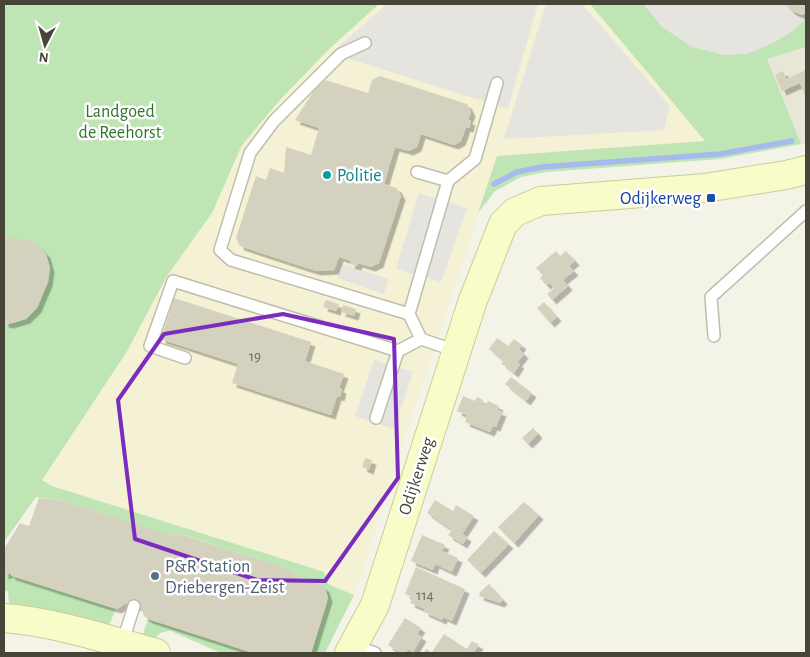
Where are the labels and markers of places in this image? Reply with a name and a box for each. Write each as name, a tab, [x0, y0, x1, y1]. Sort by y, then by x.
place label: Politie	[337, 167, 382, 185]
marker: Politie	[321, 169, 333, 181]
place label: Odijkerweg	[620, 190, 701, 208]
marker: Odijkerweg	[705, 192, 717, 204]
place label: P&R Station Driebergen-Zeist	[165, 558, 285, 597]
marker: P&R Station Driebergen-Zeist	[149, 570, 161, 582]

